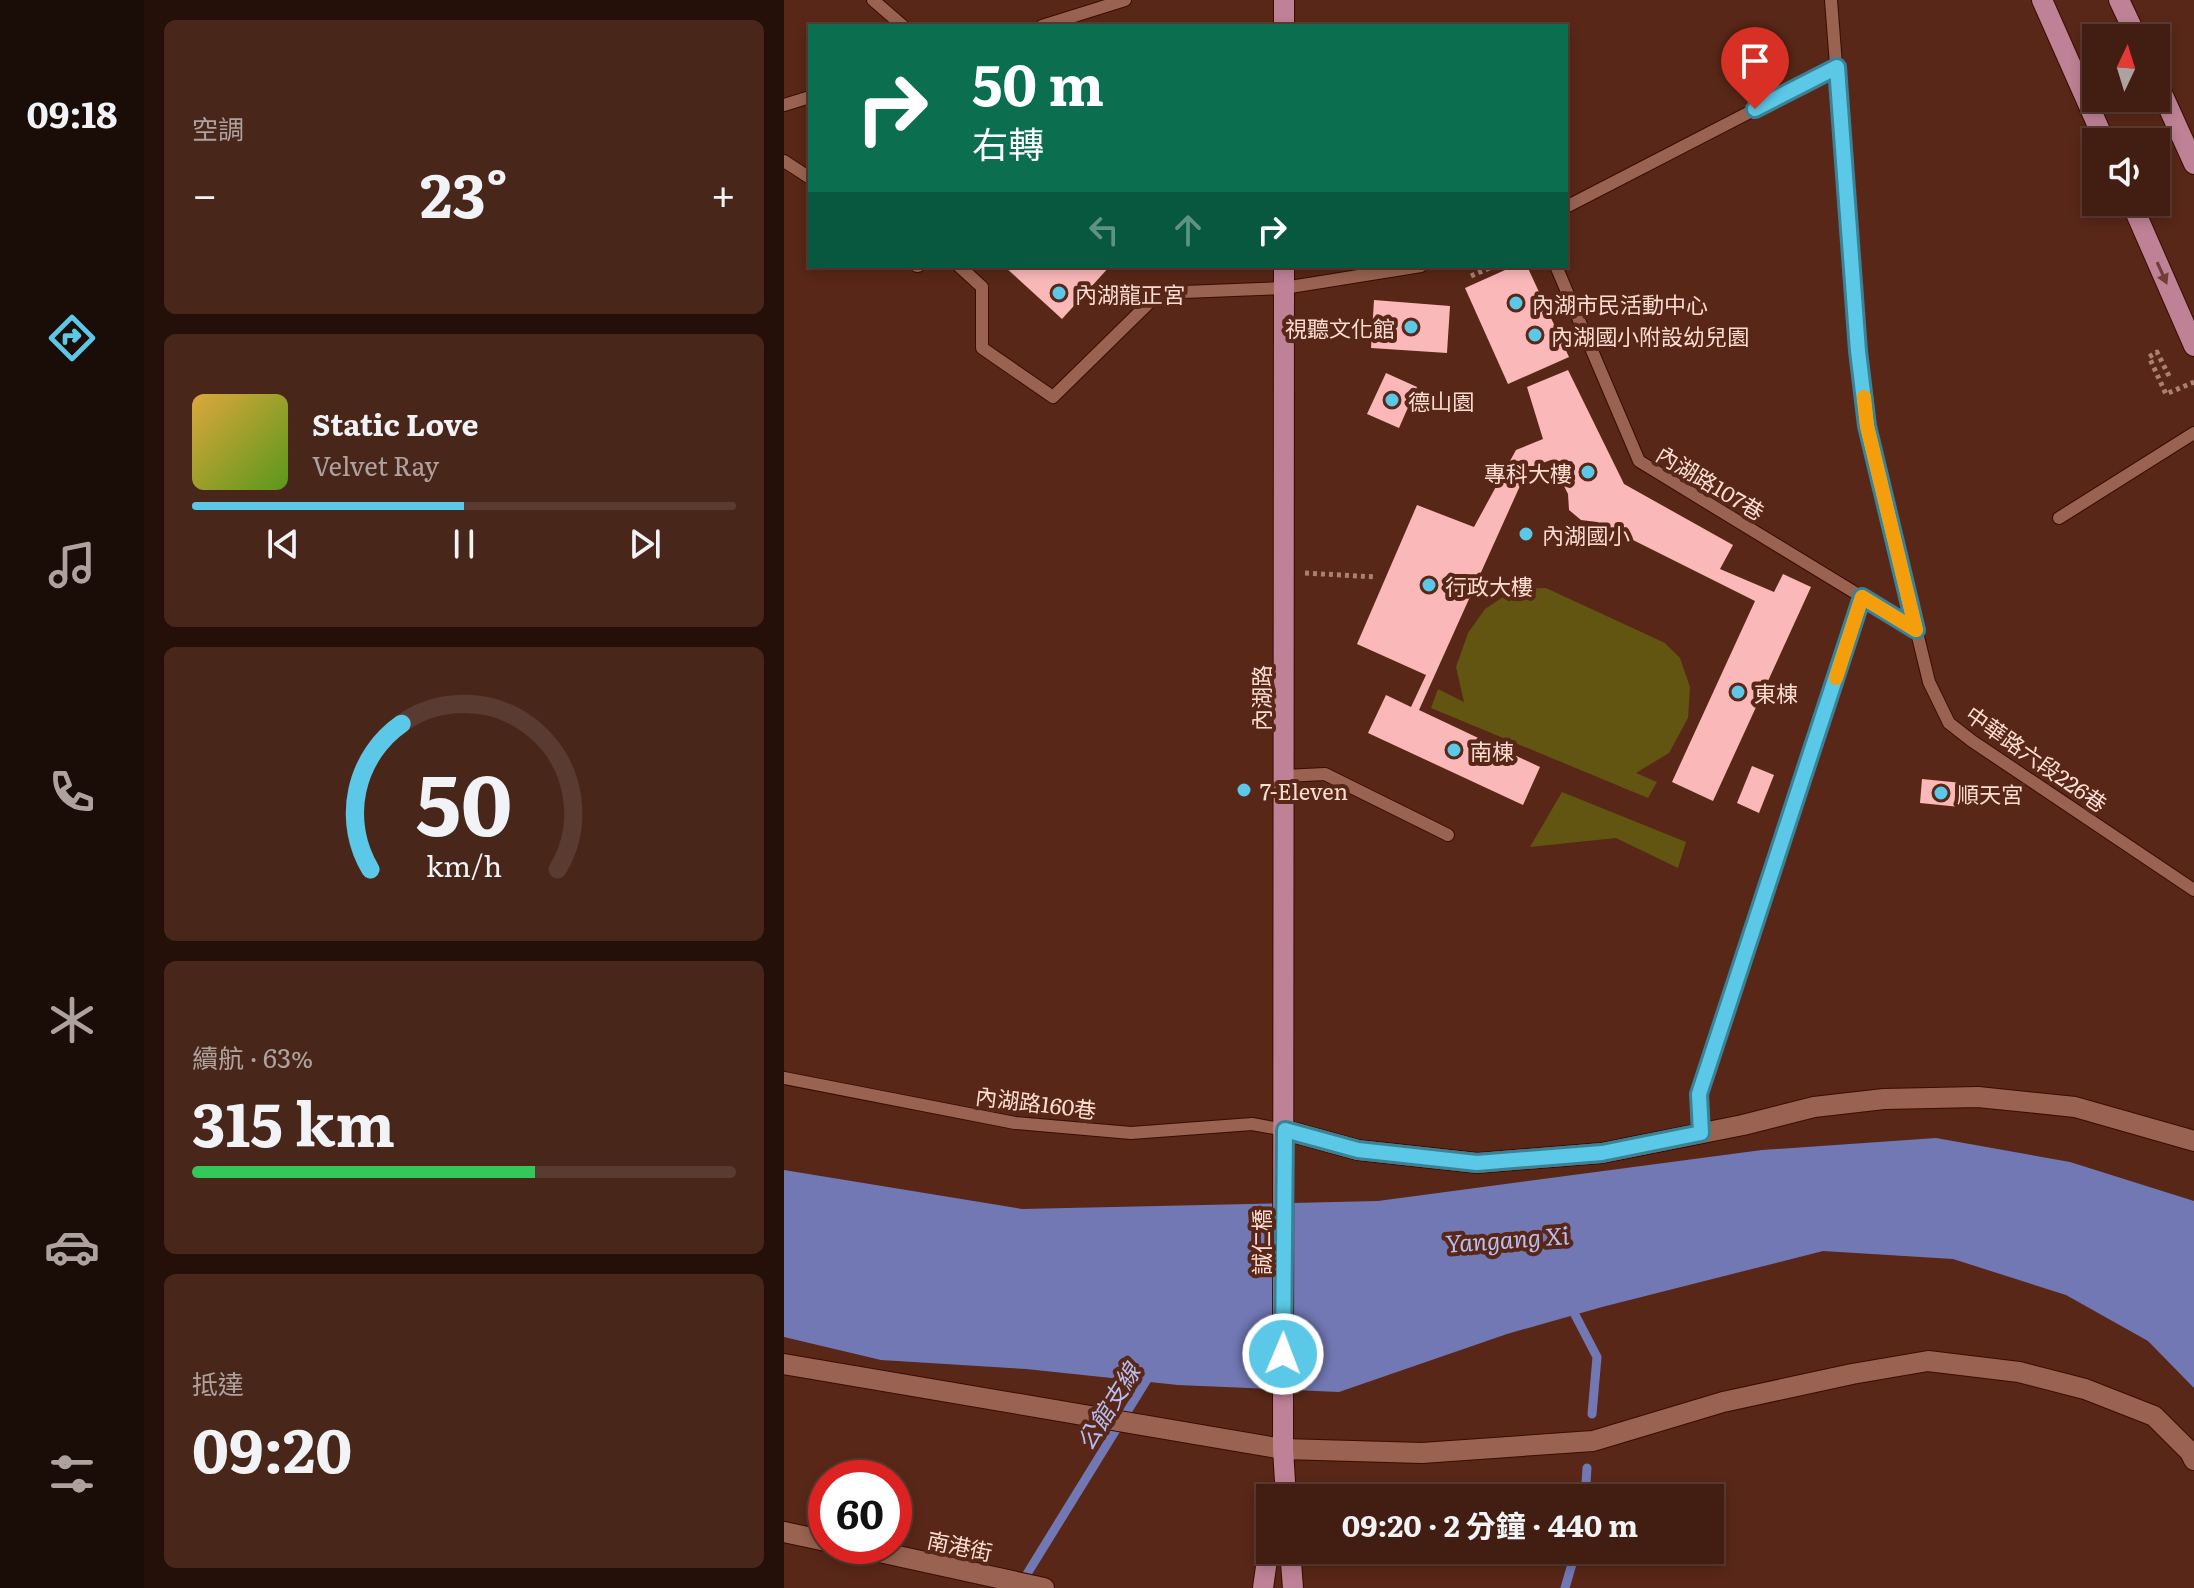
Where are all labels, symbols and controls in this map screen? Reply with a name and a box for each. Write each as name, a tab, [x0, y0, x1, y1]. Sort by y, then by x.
north arrow	[2082, 24, 2170, 112]
map controls	[2082, 24, 2170, 216]
pin	[1721, 27, 1789, 109]
icon: arrive	[1733, 39, 1777, 83]
text: 50 m	[972, 40, 1104, 123]
icon: right	[840, 56, 944, 160]
text: 09:18	[27, 86, 117, 139]
text: 空調	[192, 108, 244, 147]
text: 右轉	[972, 116, 1044, 169]
button: sound	[2082, 128, 2170, 216]
text: 23°	[420, 147, 508, 236]
text: −	[192, 159, 218, 225]
text: +	[710, 159, 736, 225]
icon: left	[1082, 208, 1126, 252]
icon: ahead	[1166, 208, 1210, 252]
icon: right	[1250, 208, 1294, 252]
one-way arrow	[2156, 262, 2169, 285]
place label: 內湖龍正宮	[1075, 277, 1185, 310]
marker: 內湖龍正宮	[1050, 284, 1068, 302]
place label: 內湖市民活動中心	[1532, 287, 1708, 320]
marker: 內湖市民活動中心	[1507, 294, 1525, 312]
icon: directions	[44, 310, 100, 366]
place label: 視聽文化館	[1285, 311, 1395, 344]
marker: 視聽文化館	[1402, 318, 1420, 336]
place label: 內湖國小附設幼兒園	[1551, 319, 1749, 352]
marker: 內湖國小附設幼兒園	[1526, 326, 1544, 344]
place label: 德山園	[1408, 384, 1474, 417]
marker: 德山園	[1383, 391, 1401, 409]
text: Static Love	[312, 401, 479, 445]
street label: 內湖路107巷	[1651, 437, 1771, 527]
text: Velvet Ray	[312, 445, 439, 484]
place label: 專科大樓	[1484, 456, 1572, 489]
marker: 專科大樓	[1579, 463, 1597, 481]
place label: 內湖國小	[1542, 518, 1630, 551]
icon: previous	[261, 522, 305, 566]
icon: pause	[442, 522, 486, 566]
icon: next	[623, 522, 667, 566]
marker: 內湖國小	[1517, 525, 1535, 543]
icon: music	[44, 537, 100, 593]
place label: 行政大樓	[1445, 569, 1533, 602]
marker: 行政大樓	[1420, 576, 1438, 594]
street label: 內湖路	[1244, 665, 1277, 731]
place label: 東棟	[1754, 676, 1798, 709]
marker: 東棟	[1729, 683, 1747, 701]
street label: 中華路六段226巷	[1959, 697, 2115, 819]
place label: 南棟	[1470, 734, 1514, 767]
text: 50	[416, 738, 512, 862]
marker: 南棟	[1445, 741, 1463, 759]
icon: phone	[44, 764, 100, 820]
place label: 7-Eleven	[1260, 774, 1348, 807]
place label: 順天宮	[1957, 777, 2023, 810]
marker: 7-Eleven	[1235, 781, 1253, 799]
marker: 順天宮	[1932, 784, 1950, 802]
text: km/h	[426, 843, 502, 886]
icon: climate	[44, 992, 100, 1048]
text: 續航 · 63%	[192, 1037, 313, 1076]
text: 315 km	[192, 1076, 395, 1165]
street label: 內湖路160巷	[974, 1078, 1098, 1126]
street label: 誠仁橋	[1244, 1209, 1277, 1275]
water label: Yangang Xi	[1444, 1216, 1570, 1260]
icon: car	[44, 1219, 100, 1275]
position arrow	[1241, 1312, 1325, 1396]
water label: 公館支線	[1067, 1353, 1149, 1456]
text: 抵達	[192, 1363, 244, 1402]
text: 09:20	[192, 1402, 352, 1491]
icon: filters	[44, 1446, 100, 1502]
speed limit sign: 60	[808, 1460, 912, 1564]
text: 09:20 · 2 分鐘 · 440 m	[1342, 1502, 1638, 1546]
street label: 南港街	[924, 1522, 996, 1568]

